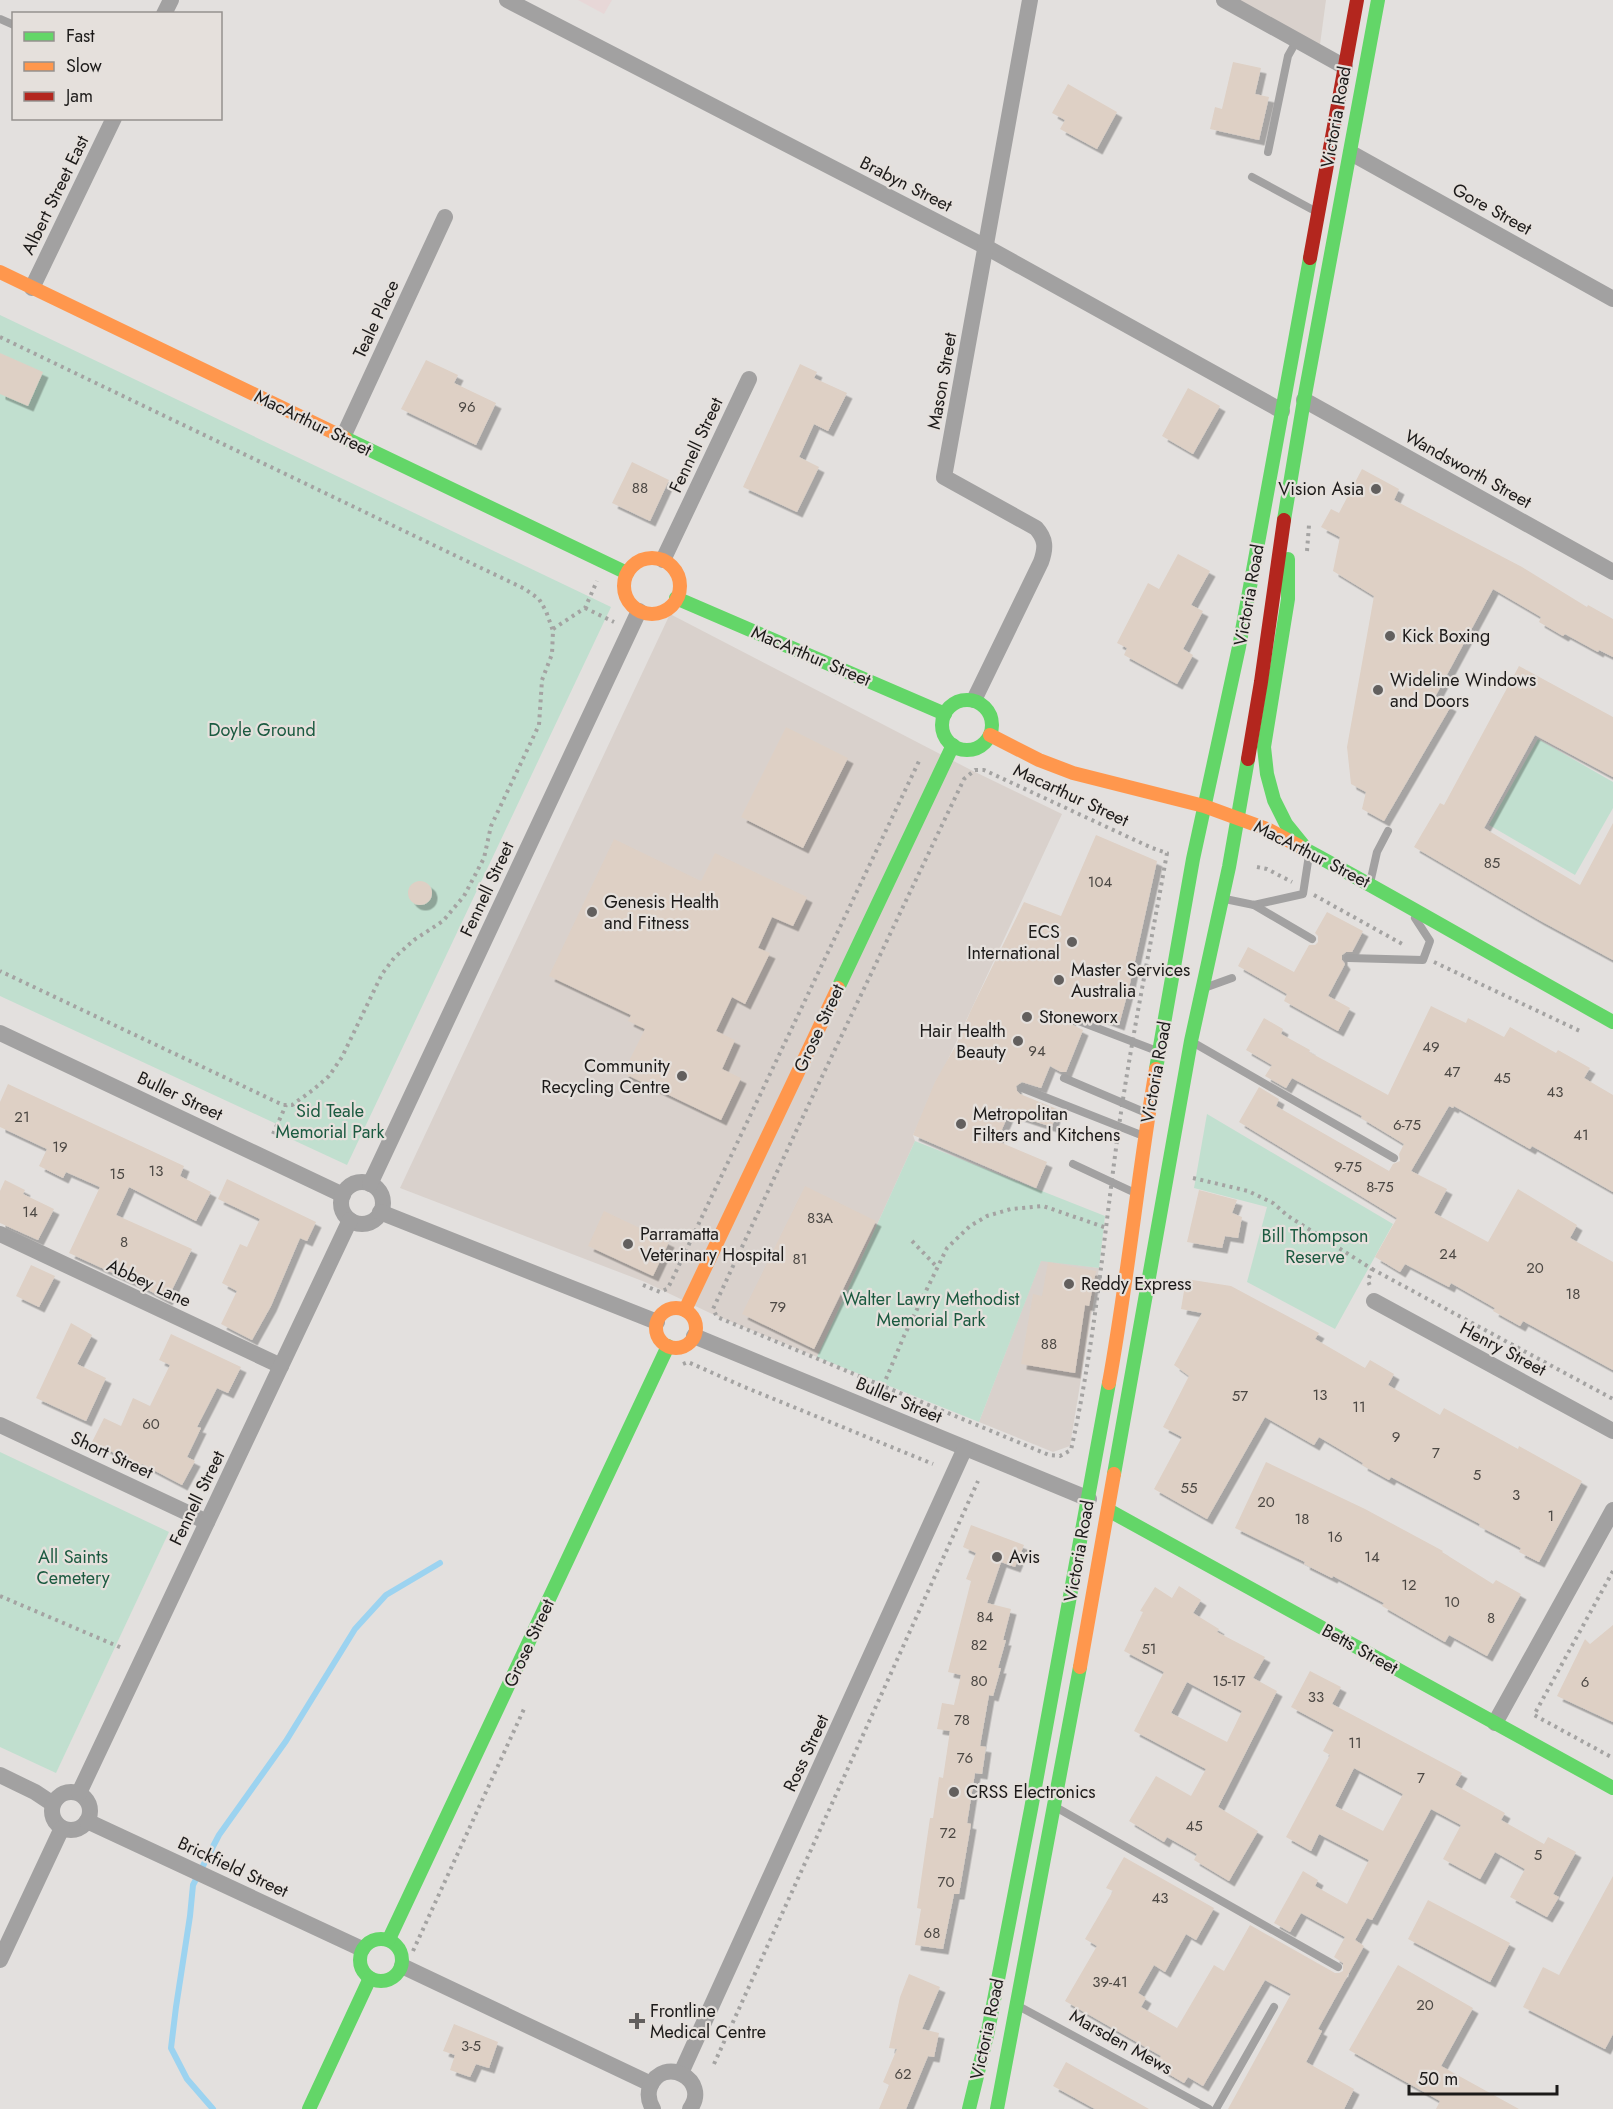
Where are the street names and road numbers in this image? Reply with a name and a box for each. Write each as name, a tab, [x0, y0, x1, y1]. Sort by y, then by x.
street label: Victoria Road	[1314, 64, 1358, 170]
street label: Albert Street East	[15, 130, 95, 259]
street label: Brabyn Street	[855, 150, 957, 219]
street label: Gore Street	[1448, 176, 1537, 242]
street label: Teale Place	[347, 276, 405, 362]
street label: Mason Street	[921, 330, 963, 432]
street label: MacArthur Street	[250, 383, 377, 463]
street label: Fennell Street	[663, 392, 730, 497]
street label: Wandsworth Street	[1400, 423, 1537, 515]
street label: Victoria Road	[1227, 542, 1271, 648]
street label: MacArthur Street	[747, 619, 875, 693]
street label: Macarthur Street	[1009, 757, 1133, 833]
street label: MacArthur Street	[1249, 813, 1375, 895]
street label: Fennell Street	[454, 836, 521, 941]
street label: Grose Street	[787, 979, 851, 1076]
street label: Victoria Road	[1134, 1019, 1178, 1125]
street label: Buller Street	[133, 1065, 228, 1127]
street label: Abbey Lane	[103, 1252, 195, 1314]
street label: Henry Street	[1455, 1315, 1551, 1383]
street label: Buller Street	[852, 1370, 947, 1430]
street label: Short Street	[67, 1425, 158, 1486]
street label: Fennell Street	[163, 1446, 231, 1550]
street label: Victoria Road	[1057, 1498, 1101, 1604]
street label: Grose Street	[497, 1594, 561, 1691]
street label: Betts Street	[1317, 1617, 1403, 1681]
street label: Ross Street	[777, 1709, 836, 1796]
street label: Brickfield Street	[173, 1830, 293, 1904]
street label: Victoria Road	[964, 1976, 1010, 2082]
street label: Marsden Mews	[1065, 2003, 1177, 2081]

